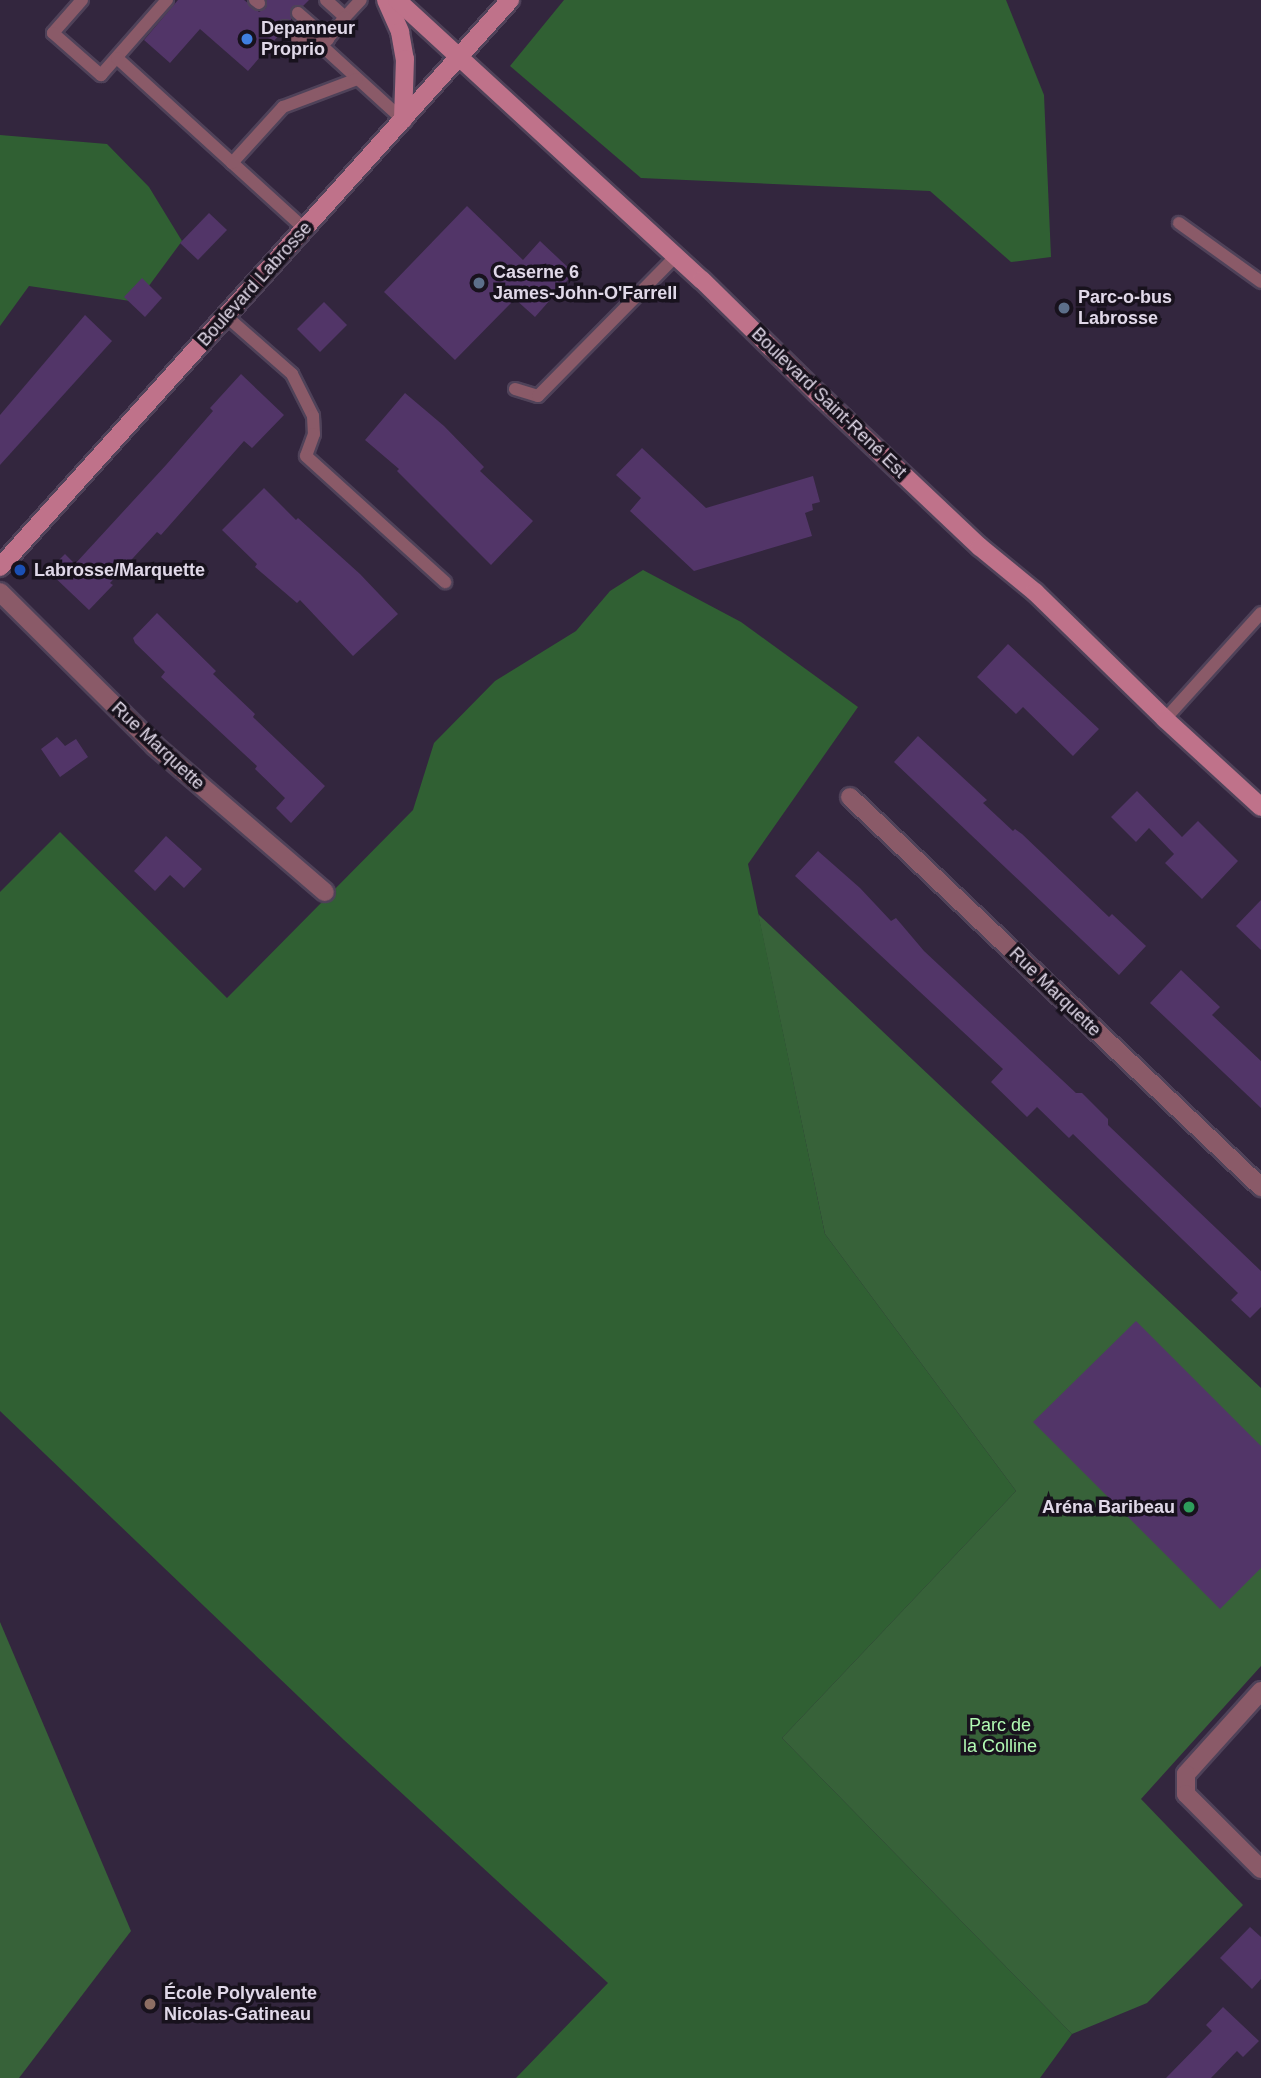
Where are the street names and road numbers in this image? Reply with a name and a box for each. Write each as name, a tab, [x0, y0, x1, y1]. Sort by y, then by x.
street label: Boulevard Labrosse	[193, 217, 317, 351]
street label: Boulevard Saint-René Est	[747, 323, 911, 483]
street label: Rue Marquette	[107, 698, 209, 794]
street label: Rue Marquette	[1005, 943, 1105, 1041]

